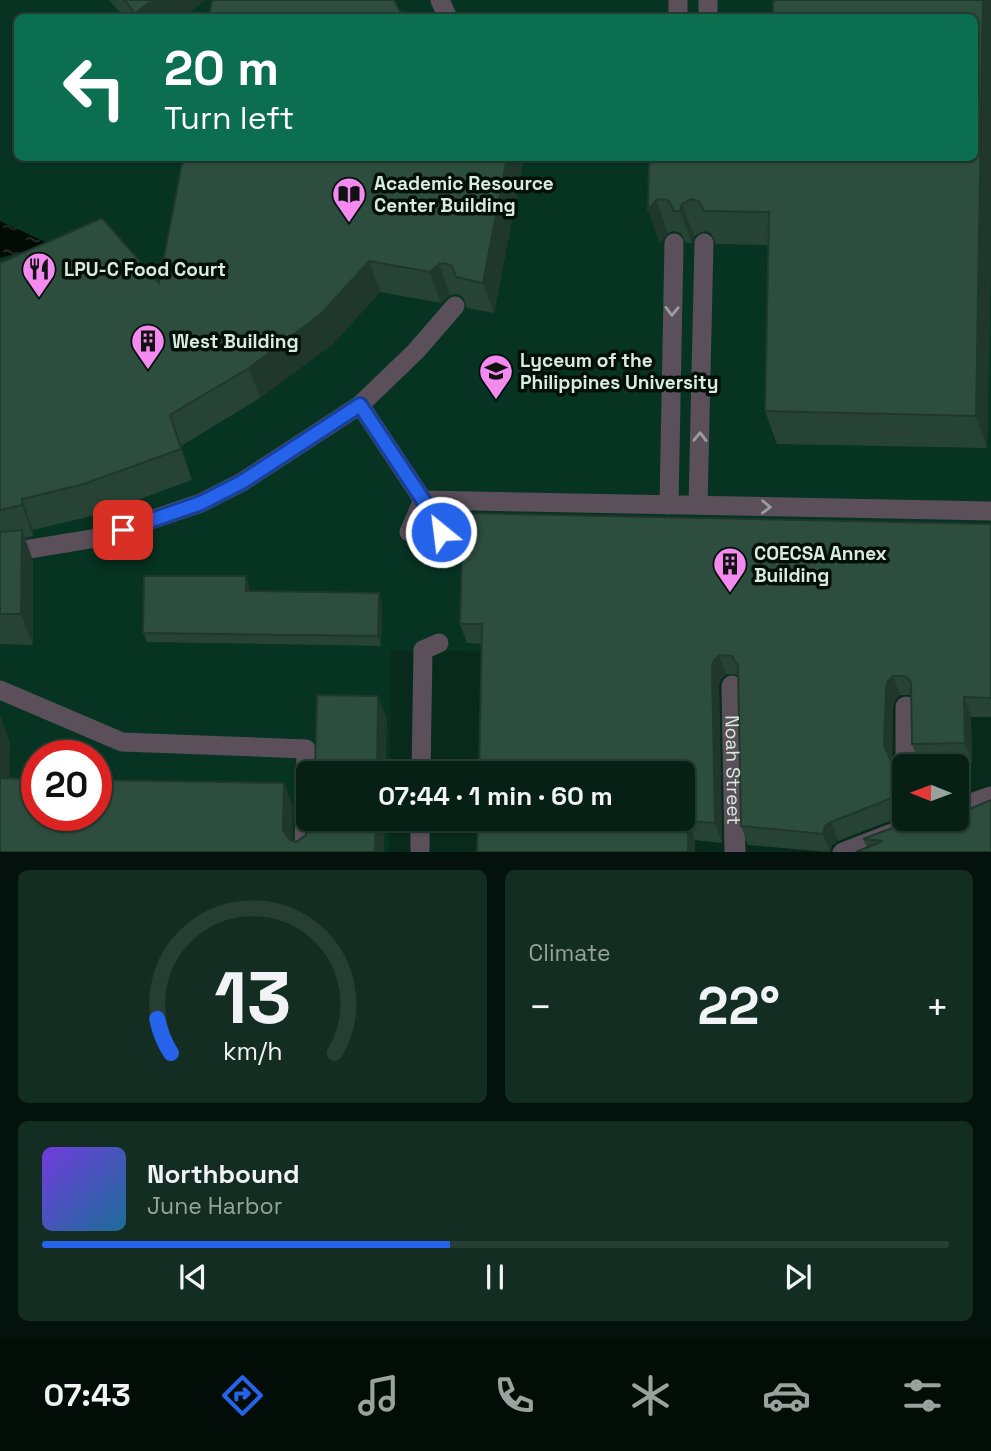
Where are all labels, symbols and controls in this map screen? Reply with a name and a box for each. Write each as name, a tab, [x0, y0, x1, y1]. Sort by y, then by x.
text: 20 m	[164, 37, 279, 99]
icon: left	[49, 42, 140, 133]
text: Turn left	[164, 98, 294, 138]
place label: Academic Resource Center Building	[374, 171, 554, 218]
library icon: Academic Resource Center Building	[330, 175, 368, 224]
restaurant icon: LPU-C Food Court	[20, 250, 58, 299]
place label: LPU-C Food Court	[64, 257, 226, 282]
one-way arrow	[665, 306, 680, 317]
building icon: West Building	[129, 322, 167, 371]
place label: West Building	[172, 329, 299, 354]
place label: Lyceum of the Philippines University	[520, 348, 718, 395]
school or university icon: Lyceum of the Philippines University	[477, 352, 515, 401]
one-way arrow	[692, 431, 707, 442]
position arrow	[404, 495, 478, 569]
one-way arrow	[762, 499, 772, 515]
pin	[93, 500, 153, 560]
icon: arrive	[104, 511, 142, 549]
place label: COECSA Annex Building	[754, 541, 887, 588]
building icon: COECSA Annex Building	[711, 545, 749, 594]
street label: Noah Street	[720, 715, 747, 825]
speed limit sign: 20	[21, 740, 112, 831]
north arrow	[892, 754, 970, 831]
map controls	[892, 754, 969, 831]
text: 07:44 · 1 min · 60 m	[378, 779, 613, 813]
text: Climate	[529, 938, 611, 968]
text: 13	[214, 951, 291, 1044]
text: 22°	[698, 973, 780, 1039]
text: −	[529, 983, 552, 1031]
text: +	[925, 983, 949, 1031]
text: km/h	[222, 1034, 282, 1066]
text: Northbound	[147, 1157, 300, 1191]
text: June Harbor	[147, 1191, 282, 1221]
icon: previous	[174, 1258, 212, 1296]
icon: pause	[476, 1258, 514, 1296]
icon: next	[779, 1258, 817, 1296]
icon: directions	[218, 1371, 267, 1420]
icon: music	[354, 1371, 403, 1420]
icon: phone	[490, 1371, 539, 1420]
icon: climate	[626, 1371, 675, 1420]
icon: car	[762, 1371, 811, 1420]
icon: filters	[898, 1371, 947, 1420]
text: 07:43	[44, 1375, 131, 1415]

